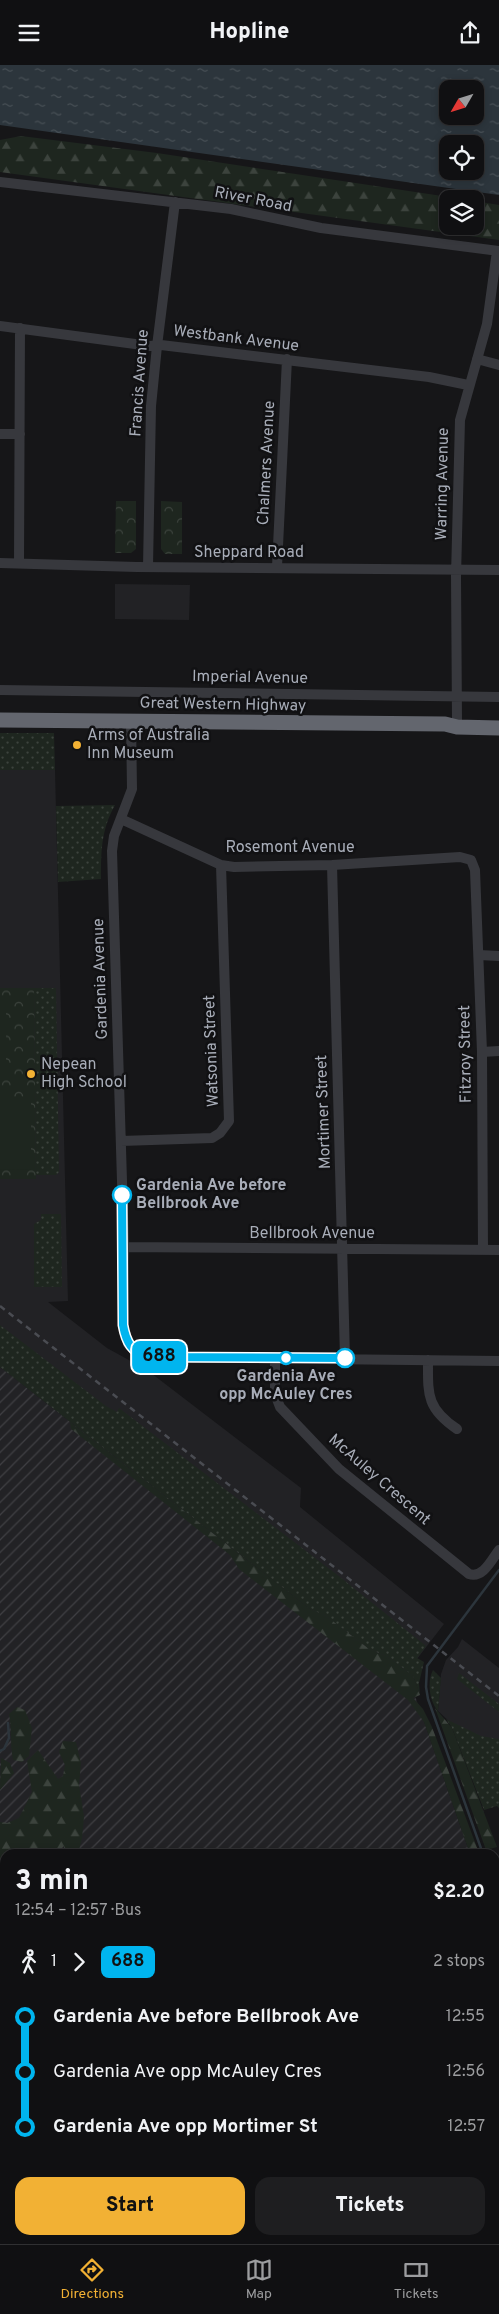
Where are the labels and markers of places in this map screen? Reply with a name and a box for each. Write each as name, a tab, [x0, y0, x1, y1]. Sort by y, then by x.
place label: Arms of Australia Inn Museum	[87, 726, 210, 764]
marker: Arms of Australia Inn Museum	[71, 739, 83, 751]
place label: Nepean High School	[41, 1055, 127, 1093]
marker: Nepean High School	[25, 1068, 37, 1080]
place label: Gardenia Ave before Bellbrook Ave	[136, 1176, 286, 1214]
marker: Gardenia Ave before Bellbrook Ave	[112, 1185, 132, 1205]
unlabelled marker	[335, 1348, 355, 1368]
marker: Gardenia Ave opp McAuley Cres	[279, 1351, 293, 1365]
place label: Gardenia Ave opp McAuley Cres	[219, 1367, 353, 1405]

